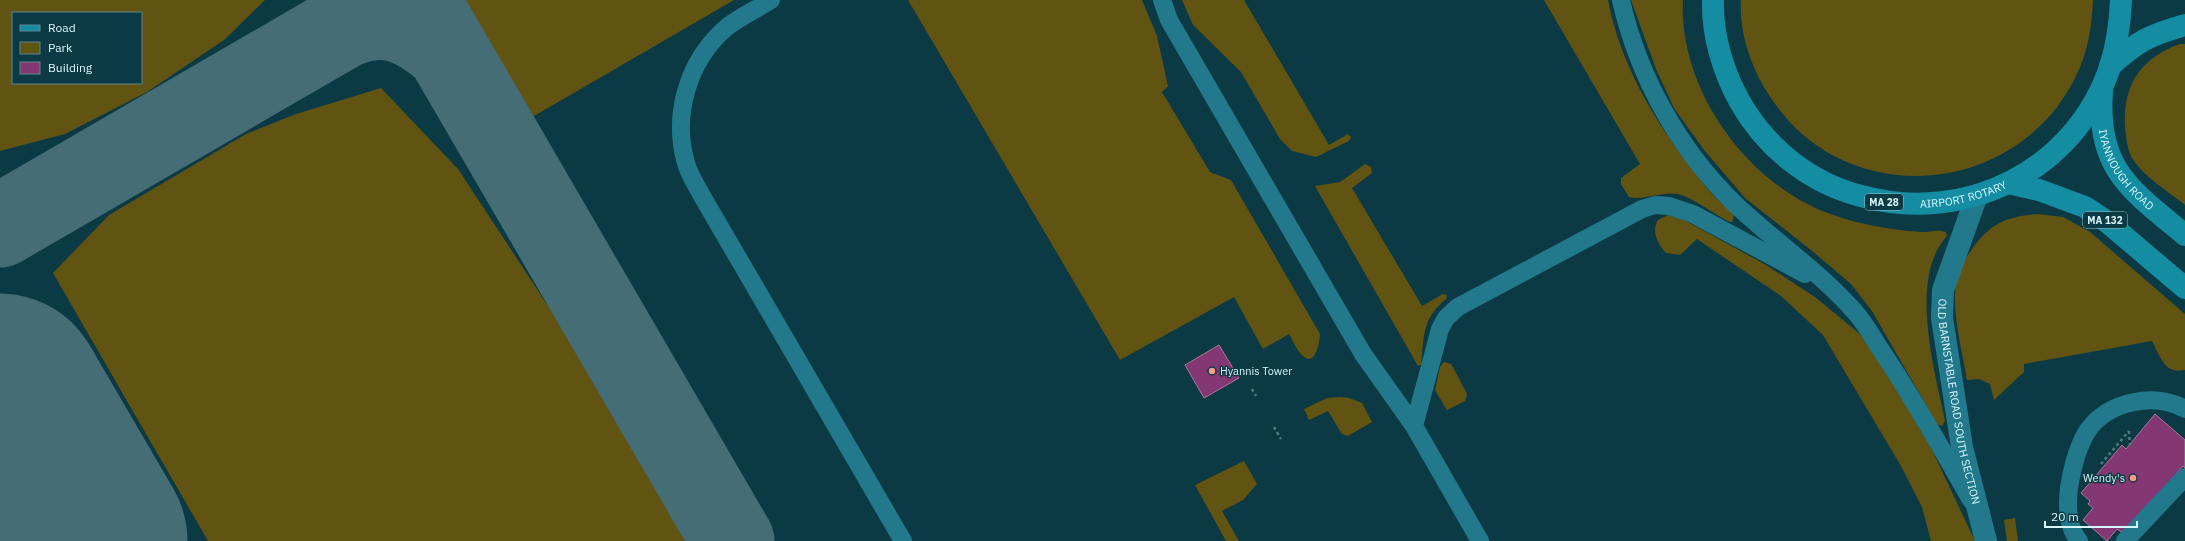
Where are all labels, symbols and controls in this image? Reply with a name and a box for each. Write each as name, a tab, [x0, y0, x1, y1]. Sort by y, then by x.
legend	[12, 12, 142, 84]
text: Road	[48, 20, 76, 35]
text: Park	[48, 40, 73, 55]
text: Building	[48, 60, 93, 75]
street label: IYANNOUGH ROAD	[2096, 128, 2157, 213]
street label: AIRPORT ROTARY	[1920, 177, 2009, 211]
road number: MA 28	[1865, 194, 1903, 210]
road number: MA 132	[2083, 212, 2127, 228]
street label: OLD BARNSTABLE ROAD SOUTH SECTION	[1935, 298, 1983, 506]
place label: Hyannis Tower	[1220, 364, 1292, 378]
marker: Hyannis Tower	[1207, 366, 1217, 376]
place label: Wendy's	[2083, 471, 2125, 485]
marker: Wendy's	[2128, 473, 2138, 483]
scale bar	[2045, 503, 2137, 529]
text: 20 m	[2051, 509, 2079, 524]

